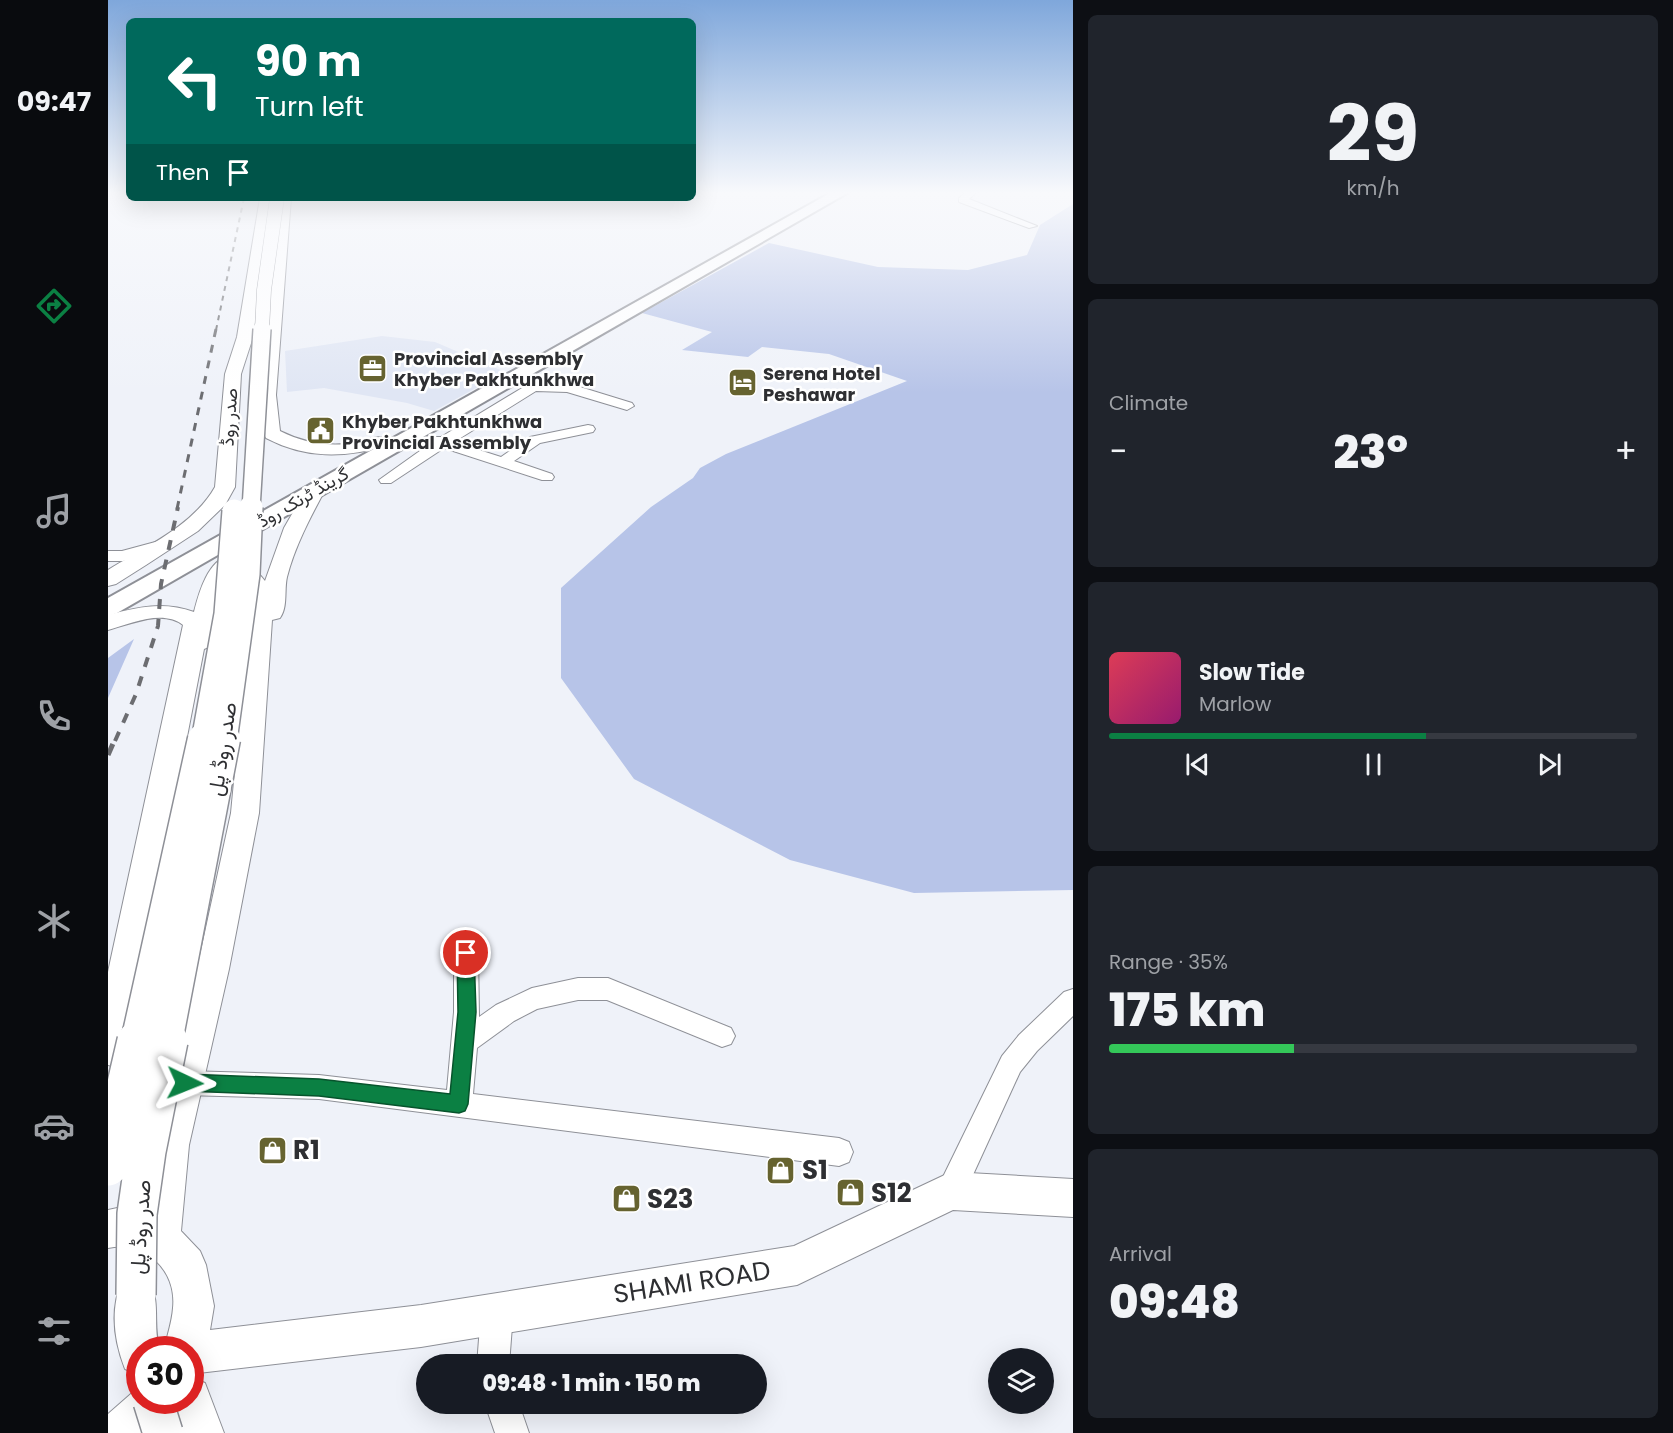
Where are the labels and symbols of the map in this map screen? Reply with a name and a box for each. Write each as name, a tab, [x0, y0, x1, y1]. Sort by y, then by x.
place label: Provincial Assembly Khyber Pakhtunkhwa	[394, 346, 594, 392]
office icon: Provincial Assembly Khyber Pakhtunkhwa	[357, 352, 389, 384]
place label: Serena Hotel Peshawar	[763, 361, 880, 407]
hotel icon: Serena Hotel Peshawar	[726, 367, 758, 399]
street label: صدر روڈ	[215, 387, 243, 447]
place label: Khyber Pakhtunkhwa Provincial Assembly	[342, 409, 542, 455]
public building icon: Khyber Pakhtunkhwa Provincial Assembly	[305, 415, 337, 447]
street label: گرینڈ ٹرنک روڈ	[253, 461, 353, 533]
street label: صدر روڈ پل	[200, 700, 244, 798]
pin	[440, 927, 491, 978]
position arrow	[153, 1051, 217, 1115]
place label: R1	[293, 1132, 320, 1168]
shop icon: R1	[256, 1134, 288, 1166]
place label: S1	[802, 1152, 828, 1188]
shop icon: S1	[765, 1154, 797, 1186]
place label: S12	[871, 1175, 912, 1211]
shop icon: S12	[834, 1177, 866, 1209]
street label: صدر روڈ پل	[122, 1179, 158, 1275]
place label: S23	[647, 1181, 694, 1217]
shop icon: S23	[610, 1183, 642, 1215]
street label: SHAMI ROAD	[611, 1252, 773, 1312]
speed limit sign: 30	[126, 1336, 204, 1414]

